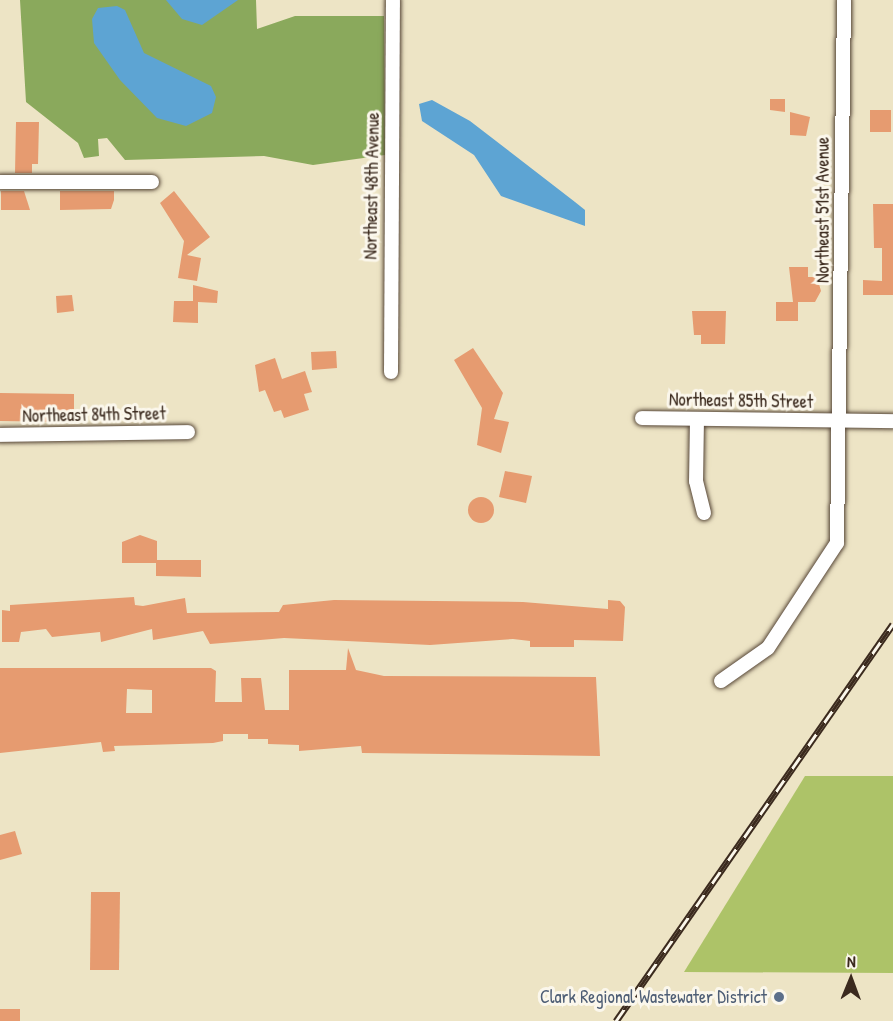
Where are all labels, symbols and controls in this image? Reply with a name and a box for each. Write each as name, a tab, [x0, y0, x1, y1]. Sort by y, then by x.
street label: Northeast 48th Avenue	[360, 112, 384, 260]
street label: Northeast 51st Avenue	[812, 137, 834, 283]
street label: Northeast 85th Street	[669, 389, 813, 413]
street label: Northeast 84th Street	[22, 403, 166, 427]
north arrow	[821, 949, 881, 1009]
text: N	[847, 950, 856, 972]
place label: Clark Regional Wastewater District	[540, 986, 767, 1008]
marker: Clark Regional Wastewater District	[772, 990, 786, 1004]

